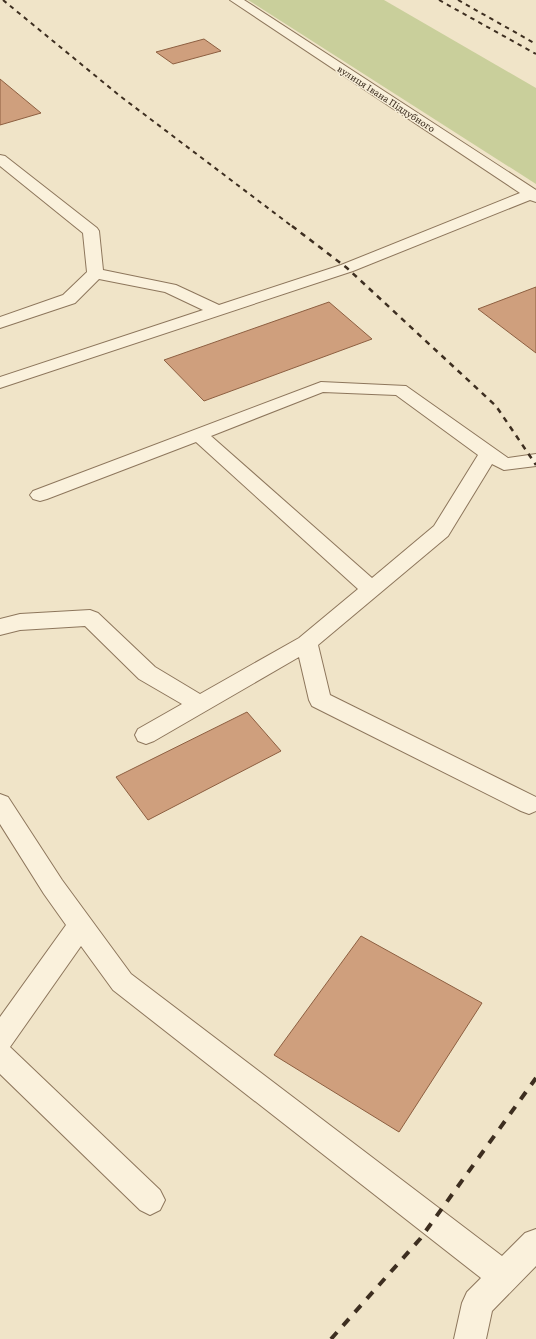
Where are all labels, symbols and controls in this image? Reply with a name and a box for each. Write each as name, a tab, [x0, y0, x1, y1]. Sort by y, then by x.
street label: вулиця Івана Піддубного	[335, 61, 438, 135]

